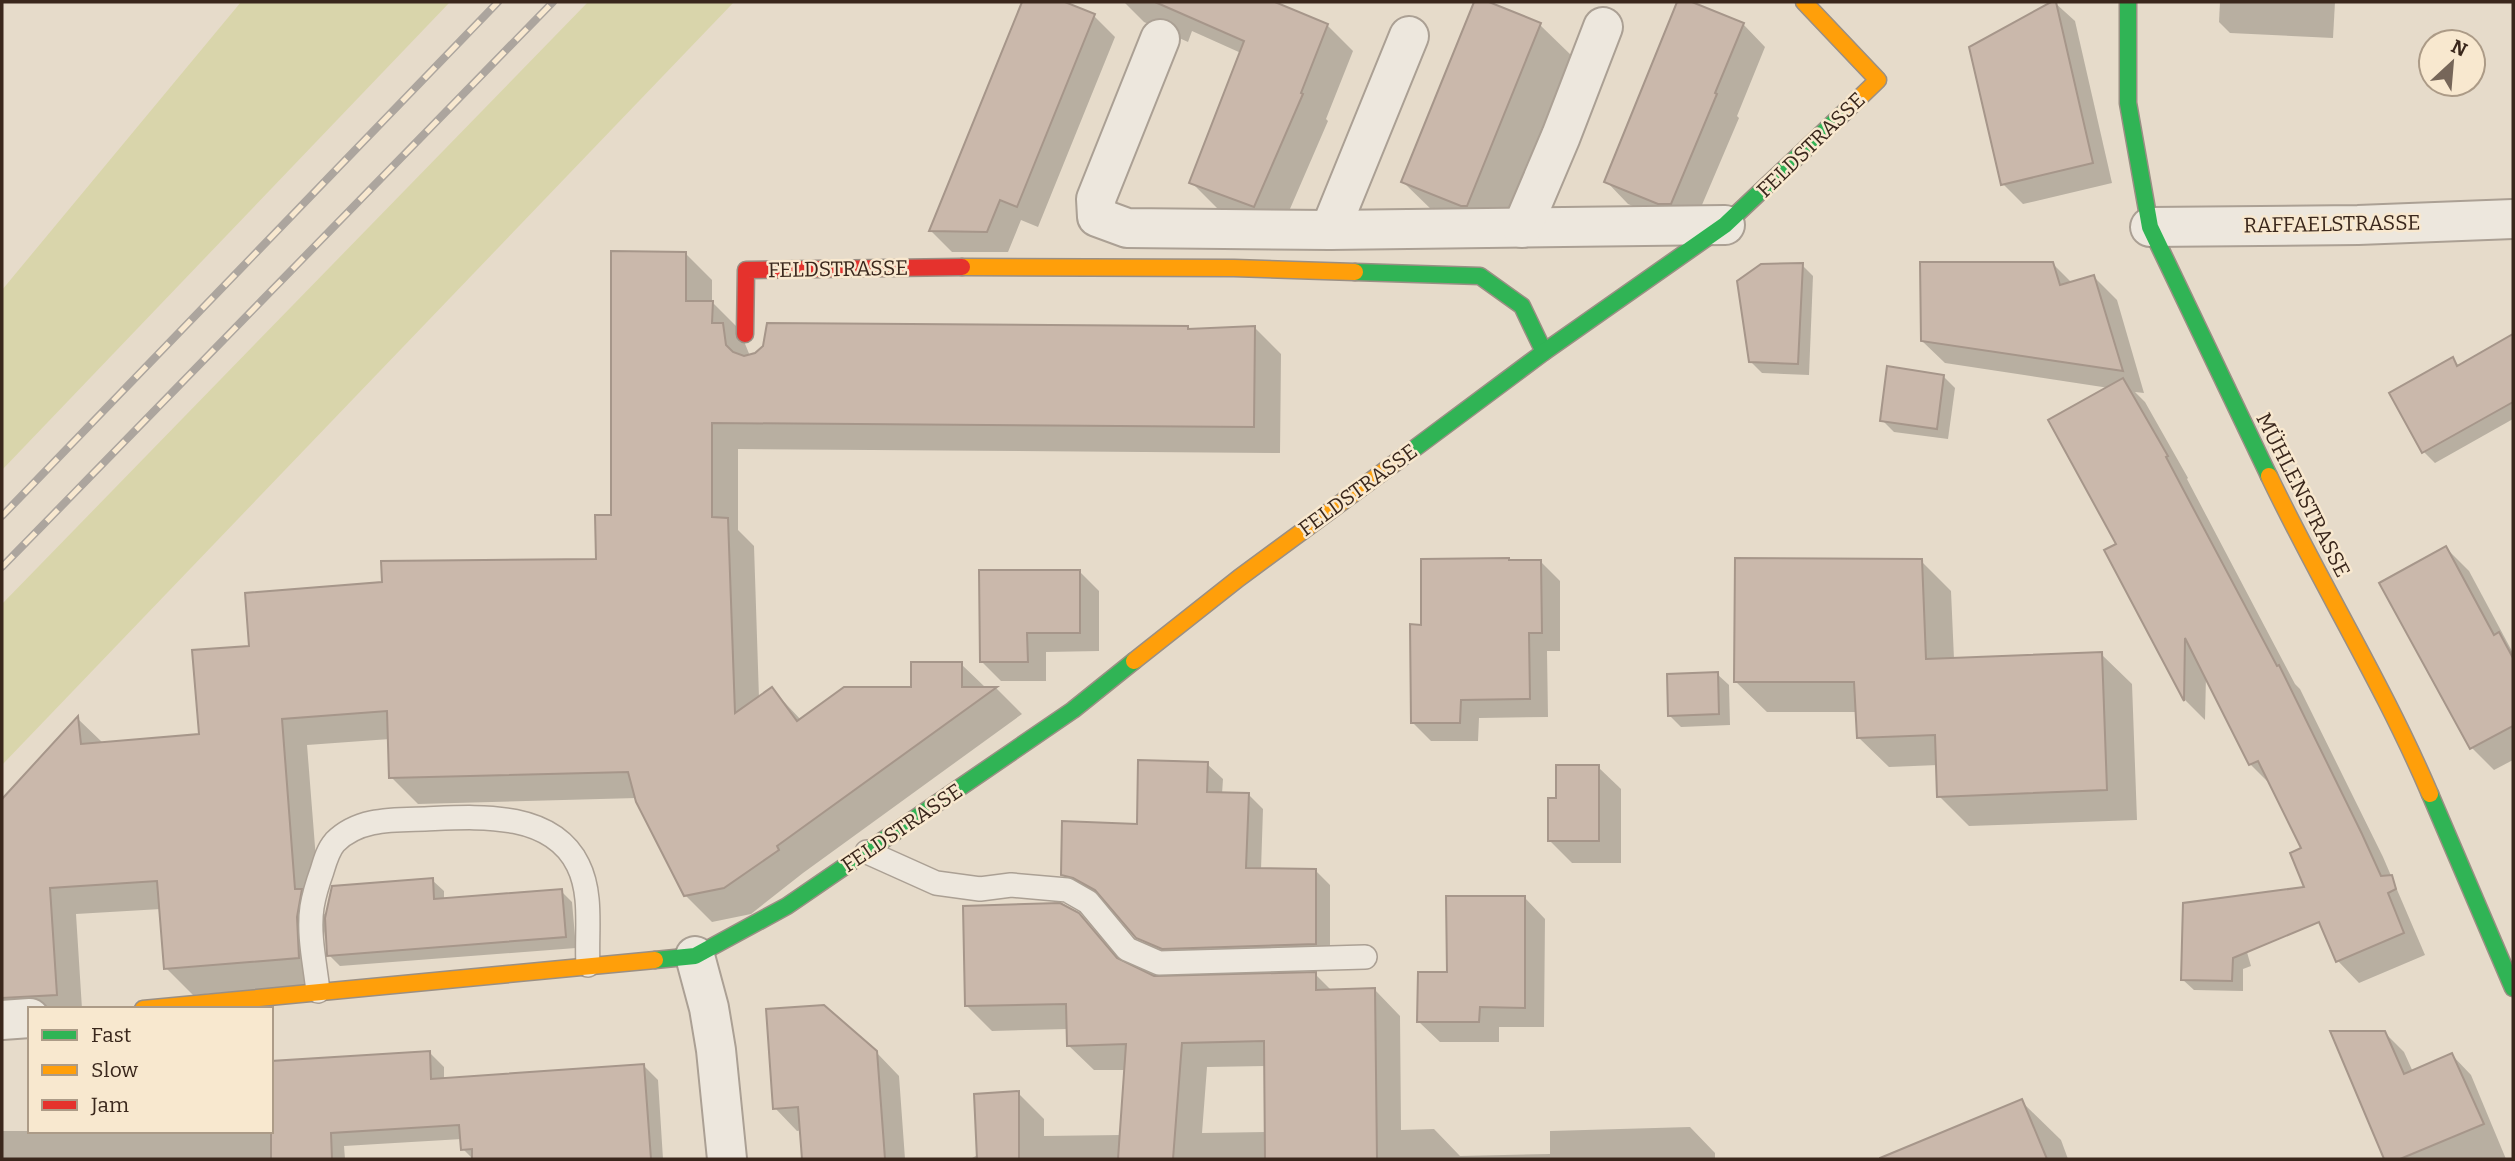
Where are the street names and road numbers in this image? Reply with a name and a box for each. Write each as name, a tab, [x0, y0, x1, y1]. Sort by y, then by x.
street label: FELDSTRASSE	[1751, 87, 1871, 203]
street label: RAFFAELSTRASSE	[2243, 209, 2421, 239]
street label: FELDSTRASSE	[768, 255, 908, 283]
street label: MÜHLENSTRASSE	[2250, 408, 2356, 582]
street label: FELDSTRASSE	[1294, 438, 1422, 542]
street label: FELDSTRASSE	[837, 778, 967, 878]

